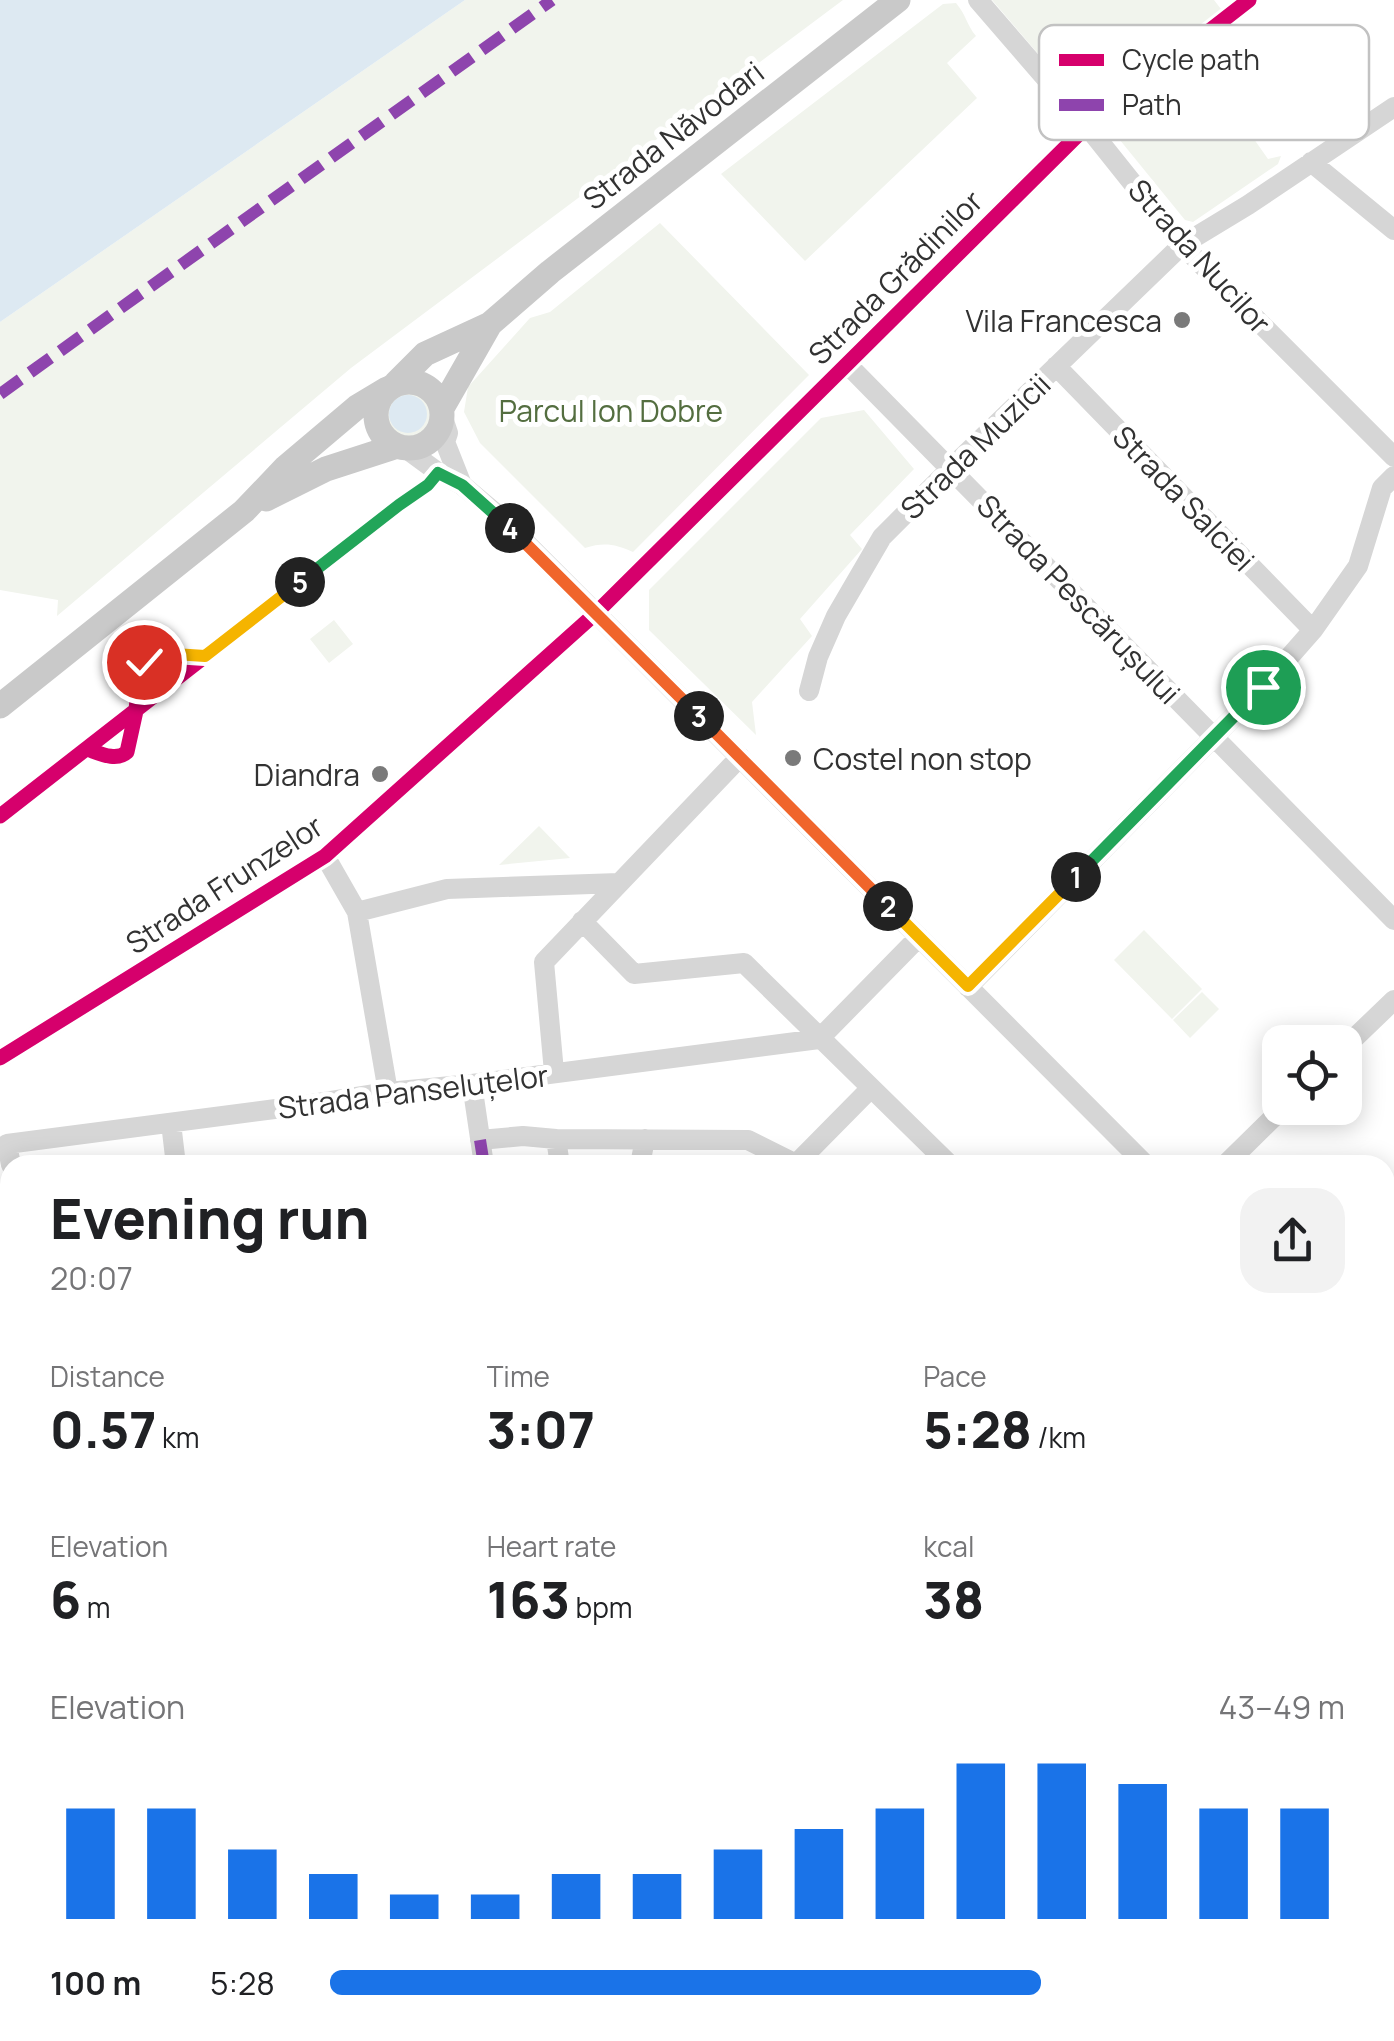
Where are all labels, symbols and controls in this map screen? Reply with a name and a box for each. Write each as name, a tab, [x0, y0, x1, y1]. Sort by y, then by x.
legend	[1039, 25, 1369, 140]
text: Cycle path	[1122, 40, 1260, 78]
street label: Strada Năvodari	[574, 51, 772, 219]
text: Path	[1122, 85, 1182, 123]
street label: Strada Nucilor	[1120, 170, 1281, 342]
street label: Strada Grădinilor	[799, 181, 991, 373]
place label: Vila Francesca	[966, 300, 1162, 341]
marker: Vila Francesca	[1171, 309, 1193, 331]
street label: Strada Muzicii	[891, 364, 1059, 528]
park label: Parcul Ion Dobre	[499, 390, 723, 431]
street label: Strada Salciei	[1104, 416, 1264, 580]
street label: Strada Pescărușului	[968, 485, 1190, 713]
pin: 4	[485, 503, 535, 553]
text: 4	[501, 509, 519, 547]
pin: 5	[275, 557, 325, 607]
text: 5	[292, 563, 308, 601]
pin	[102, 620, 187, 705]
icon: check	[117, 635, 172, 690]
pin	[1221, 645, 1306, 730]
icon: arrive	[1236, 660, 1291, 715]
pin: 3	[674, 691, 724, 741]
text: 3	[691, 697, 707, 735]
place label: Costel non stop	[813, 738, 1032, 779]
marker: Costel non stop	[782, 747, 804, 769]
place label: Diandra	[254, 754, 360, 795]
marker: Diandra	[369, 763, 391, 785]
street label: Strada Frunzelor	[118, 805, 331, 963]
pin: 1	[1051, 852, 1101, 902]
text: 1	[1070, 858, 1082, 896]
pin: 2	[863, 881, 913, 931]
text: 2	[880, 887, 896, 925]
map controls	[1262, 1025, 1362, 1125]
button: locate	[1262, 1025, 1362, 1125]
street label: Strada Panseluțelor	[275, 1054, 551, 1128]
text: Evening run	[50, 1180, 369, 1256]
button: share	[1240, 1188, 1345, 1293]
text: 20:07	[50, 1256, 133, 1300]
text: Distance	[50, 1357, 165, 1395]
text: Time	[487, 1357, 550, 1395]
text: Pace	[923, 1357, 987, 1395]
text: 0.57	[50, 1395, 156, 1463]
text: 3:07	[487, 1395, 595, 1463]
text: 5:28	[923, 1395, 1032, 1463]
text: km	[156, 1418, 200, 1456]
text: /km	[1032, 1418, 1086, 1456]
text: Elevation	[50, 1527, 168, 1565]
text: Heart rate	[487, 1527, 616, 1565]
text: kcal	[923, 1527, 974, 1565]
text: 6	[50, 1565, 81, 1633]
text: 163	[487, 1565, 570, 1633]
text: 38	[923, 1565, 984, 1633]
text: m	[81, 1588, 110, 1626]
text: bpm	[570, 1588, 633, 1626]
text: Elevation	[50, 1685, 185, 1729]
text: 43–49 m	[1219, 1685, 1345, 1729]
text: 100 m	[50, 1961, 141, 2005]
text: 5:28	[210, 1961, 275, 2005]

